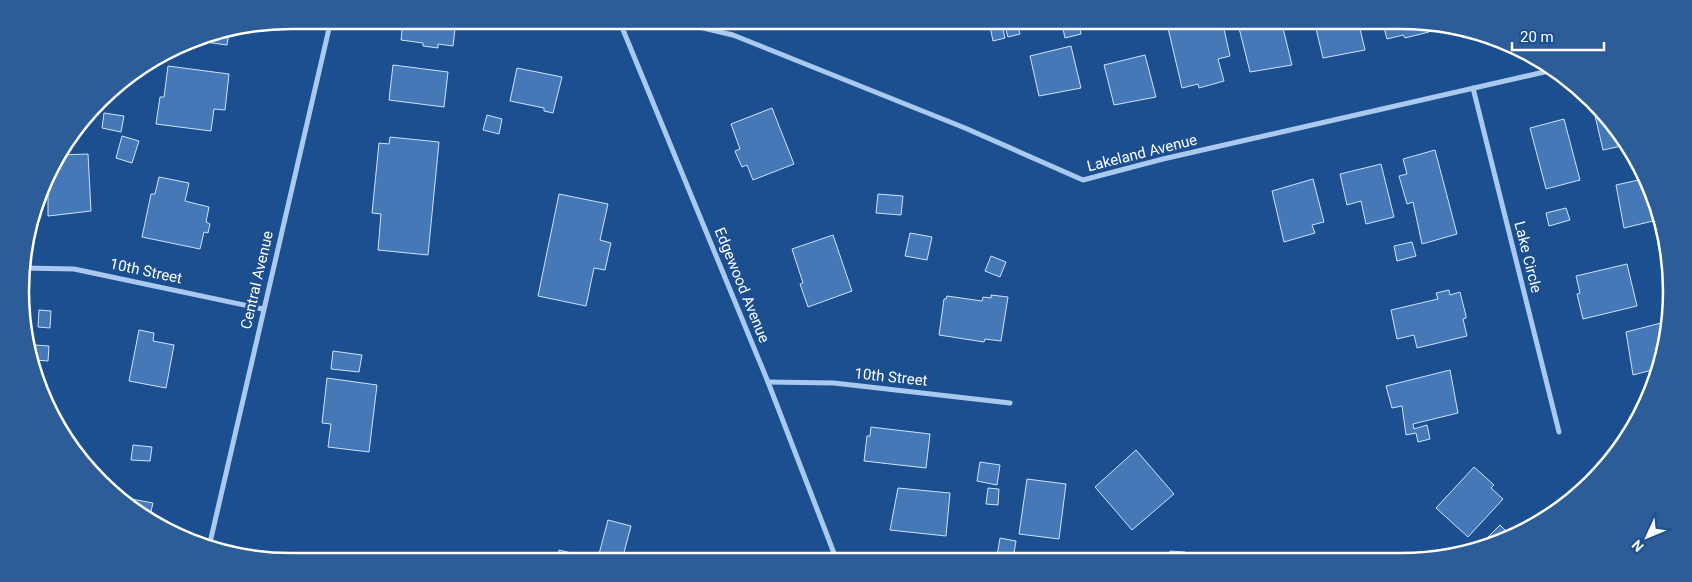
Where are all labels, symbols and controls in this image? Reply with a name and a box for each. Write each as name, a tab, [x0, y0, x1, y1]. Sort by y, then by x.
scale bar	[1512, 20, 1604, 52]
text: 20 m	[1520, 28, 1554, 46]
street label: Lakeland Avenue	[1085, 131, 1199, 175]
street label: Lake Circle	[1510, 219, 1546, 295]
street label: Edgewood Avenue	[711, 225, 773, 345]
street label: Central Avenue	[237, 229, 277, 331]
street label: 10th Street	[108, 255, 184, 287]
street label: 10th Street	[854, 364, 928, 390]
north arrow	[1622, 512, 1672, 562]
text: N	[1628, 537, 1647, 555]

